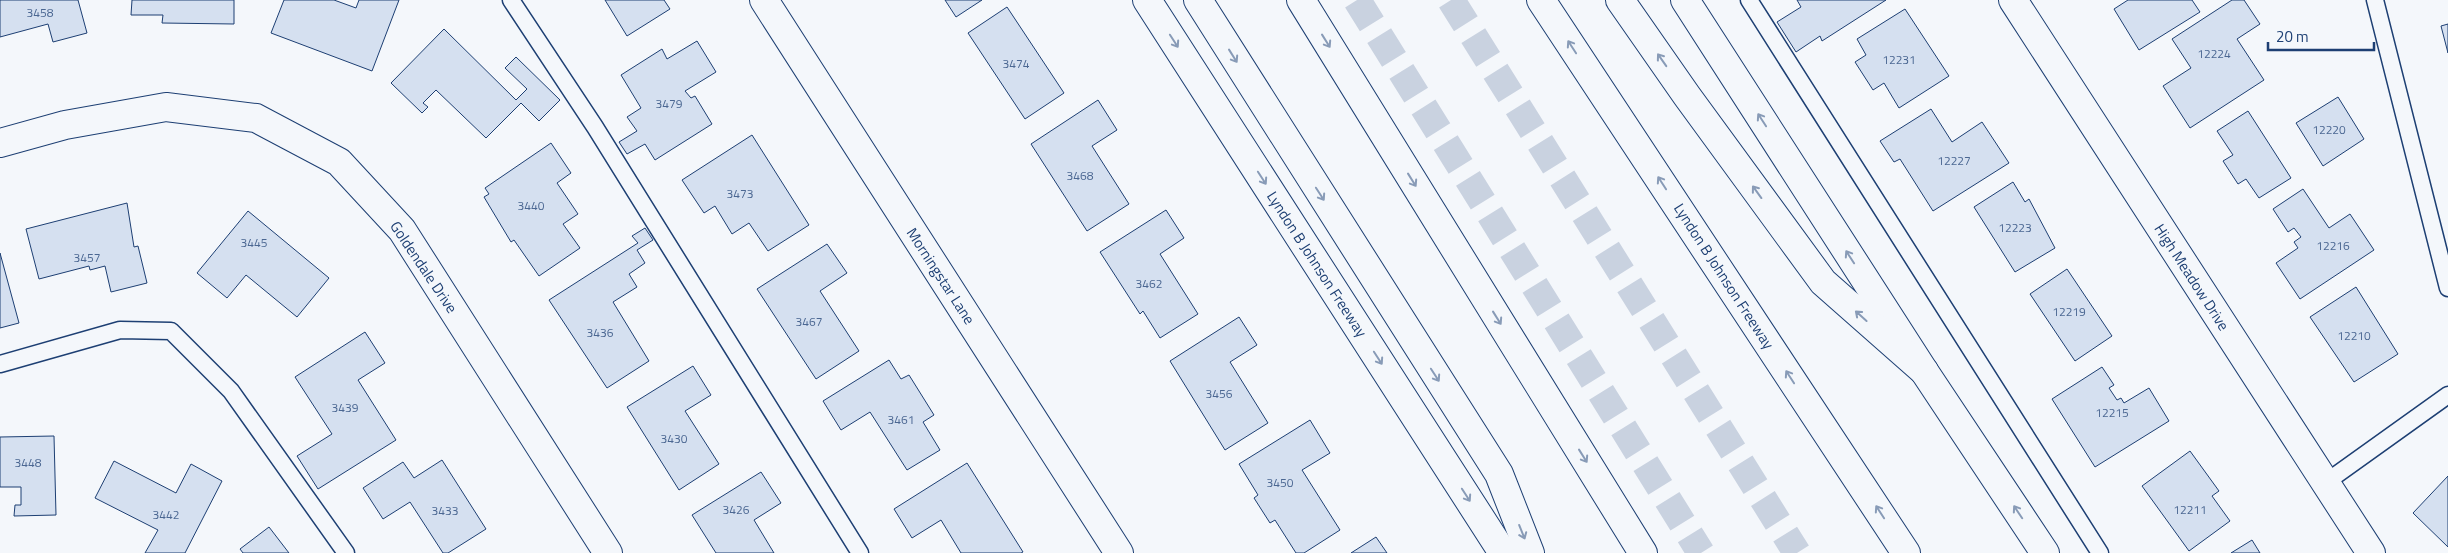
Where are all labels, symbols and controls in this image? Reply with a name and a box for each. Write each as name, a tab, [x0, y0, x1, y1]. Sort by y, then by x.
house number: 3458	[27, 3, 54, 22]
scale bar	[2268, 20, 2374, 52]
text: 20 m	[2276, 25, 2309, 48]
one-way arrow	[1168, 34, 1179, 48]
one-way arrow	[1322, 34, 1332, 48]
one-way arrow	[1567, 41, 1577, 55]
house number: 12224	[2197, 44, 2231, 63]
one-way arrow	[1228, 49, 1238, 63]
house number: 12231	[1882, 50, 1916, 69]
one-way arrow	[1657, 53, 1667, 67]
house number: 3474	[1003, 54, 1030, 73]
house number: 3479	[656, 94, 683, 113]
one-way arrow	[1757, 113, 1768, 127]
house number: 12220	[2312, 120, 2346, 139]
house number: 12227	[1937, 151, 1971, 170]
house number: 3468	[1067, 166, 1094, 185]
one-way arrow	[1257, 170, 1267, 184]
one-way arrow	[1407, 172, 1417, 186]
one-way arrow	[1657, 176, 1667, 190]
house number: 3473	[727, 184, 753, 203]
one-way arrow	[1752, 185, 1762, 199]
one-way arrow	[1315, 186, 1325, 200]
street label: Lyndon B Johnson Freeway	[1261, 187, 1373, 341]
house number: 3440	[518, 196, 545, 215]
street label: Lyndon B Johnson Freeway	[1668, 199, 1780, 353]
street label: Goldendale Drive	[385, 216, 463, 318]
house number: 12223	[1998, 218, 2032, 237]
street label: High Meadow Drive	[2149, 219, 2235, 335]
street label: Morningstar Lane	[901, 223, 981, 329]
house number: 3445	[241, 233, 268, 252]
house number: 12216	[2316, 236, 2350, 255]
house number: 3457	[74, 248, 100, 267]
one-way arrow	[1845, 250, 1855, 264]
house number: 3462	[1136, 274, 1162, 293]
house number: 12219	[2052, 302, 2086, 321]
one-way arrow	[1493, 310, 1503, 324]
one-way arrow	[1855, 310, 1868, 322]
house number: 3467	[796, 312, 822, 331]
house number: 3436	[587, 323, 614, 342]
house number: 12210	[2337, 326, 2371, 345]
one-way arrow	[1373, 351, 1383, 365]
one-way arrow	[1431, 367, 1441, 381]
one-way arrow	[1785, 370, 1795, 384]
house number: 3456	[1206, 384, 1233, 403]
house number: 3439	[332, 398, 359, 417]
house number: 12215	[2095, 403, 2129, 422]
house number: 3461	[888, 410, 914, 429]
house number: 3430	[661, 429, 688, 448]
one-way arrow	[1578, 449, 1588, 463]
house number: 3448	[15, 453, 42, 472]
house number: 3450	[1267, 473, 1294, 492]
one-way arrow	[1461, 488, 1471, 502]
house number: 3426	[723, 500, 750, 519]
house number: 12211	[2173, 500, 2207, 519]
house number: 3433	[432, 501, 458, 520]
house number: 3442	[153, 505, 179, 524]
one-way arrow	[1874, 506, 1884, 520]
one-way arrow	[2013, 506, 2023, 520]
one-way arrow	[1518, 524, 1527, 539]

